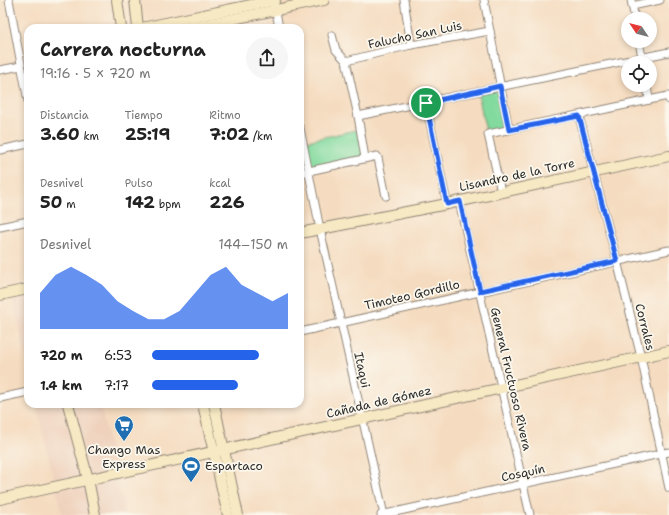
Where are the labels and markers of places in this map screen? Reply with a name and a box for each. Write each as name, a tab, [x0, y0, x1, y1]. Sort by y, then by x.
pin	[409, 86, 443, 120]
supermarket icon: Chango Mas Express	[113, 414, 135, 442]
place label: Chango Mas Express	[88, 442, 160, 472]
sports icon: Espartaco	[180, 455, 202, 483]
place label: Espartaco	[205, 458, 263, 474]

